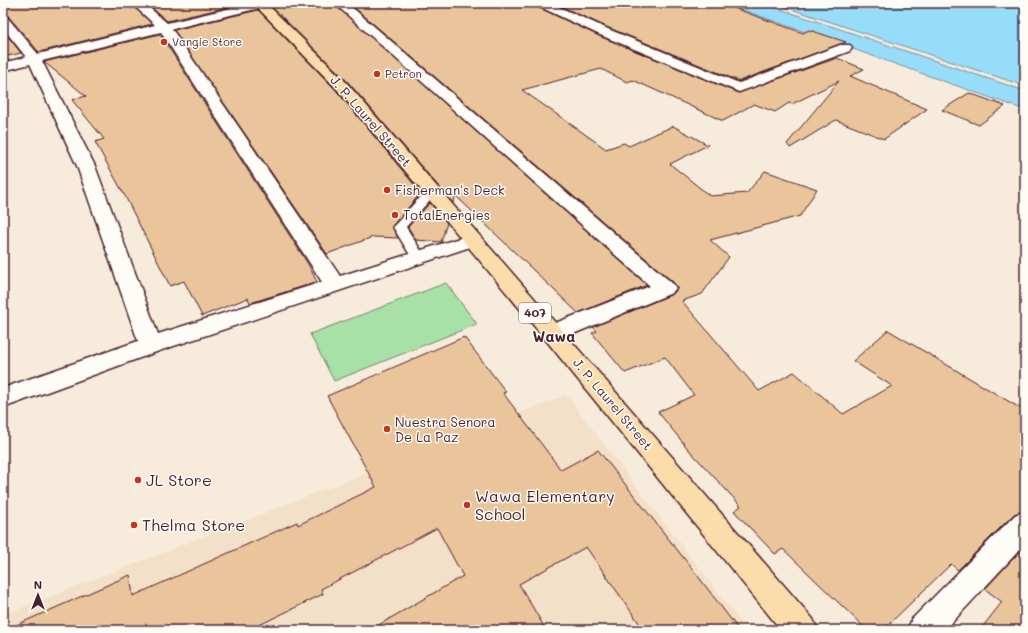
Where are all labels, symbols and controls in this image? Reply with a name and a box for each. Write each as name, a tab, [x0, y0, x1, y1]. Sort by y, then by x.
place label: Vangie Store	[172, 34, 242, 49]
marker: Vangie Store	[159, 37, 169, 47]
place label: Petron	[385, 66, 422, 81]
marker: Petron	[372, 69, 382, 79]
street label: J. P. Laurel Street	[327, 72, 416, 170]
place label: Fisherman's Deck	[395, 181, 505, 198]
marker: Fisherman's Deck	[382, 185, 392, 195]
place label: TotalEnergies	[403, 206, 490, 223]
marker: TotalEnergies	[390, 210, 400, 220]
road number: 407	[519, 303, 551, 323]
district label: Wawa	[533, 326, 575, 346]
street label: J. P. Laurel Street	[570, 354, 657, 453]
place label: Nuestra Senora De La Paz	[395, 413, 495, 445]
marker: Nuestra Senora De La Paz	[382, 424, 392, 434]
place label: JL Store	[146, 469, 212, 490]
marker: JL Store	[133, 475, 143, 485]
place label: Wawa Elementary School	[475, 485, 615, 524]
marker: Wawa Elementary School	[462, 500, 472, 510]
place label: Thelma Store	[142, 514, 245, 535]
marker: Thelma Store	[129, 520, 139, 530]
north arrow	[18, 575, 58, 615]
text: N	[34, 577, 42, 592]

